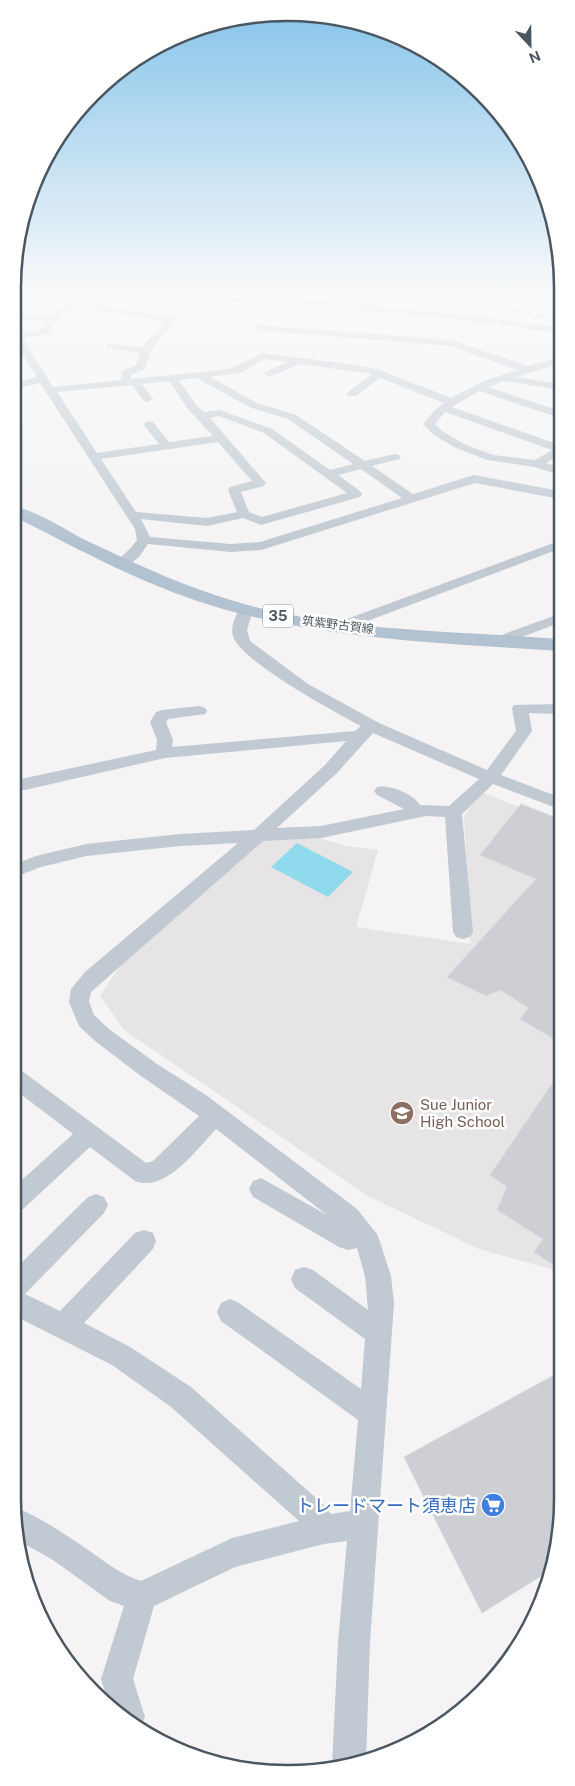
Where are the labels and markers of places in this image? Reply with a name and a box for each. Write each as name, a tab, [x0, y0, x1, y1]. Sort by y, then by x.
place label: Sue Junior High School	[420, 1096, 505, 1130]
school or university icon: Sue Junior High School	[389, 1100, 415, 1126]
supermarket icon: トレードマート須恵店	[480, 1492, 506, 1518]
place label: トレードマート須恵店	[296, 1495, 476, 1516]

